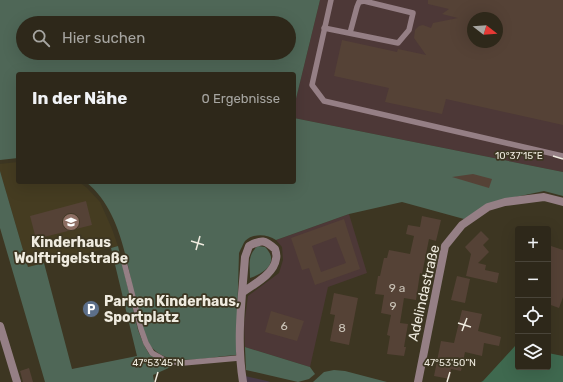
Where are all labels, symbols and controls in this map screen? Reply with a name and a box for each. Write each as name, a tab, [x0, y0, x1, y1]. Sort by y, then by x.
north arrow	[467, 12, 503, 48]
search box	[16, 16, 296, 60]
icon: search	[30, 27, 52, 49]
text: Hier suchen	[62, 29, 145, 47]
text: In der Nähe	[32, 88, 127, 108]
text: 0 Ergebnisse	[202, 91, 280, 106]
text: 10°37'15"E	[495, 150, 543, 162]
school or university icon: Kinderhaus Wolftrigelstraße	[61, 212, 81, 232]
map controls	[515, 226, 551, 370]
button: +	[515, 226, 551, 262]
place label: Kinderhaus Wolftrigelstraße	[14, 234, 128, 267]
street label: Adelindastraße	[405, 243, 443, 343]
button: −	[515, 262, 551, 298]
house number: 9 a	[389, 281, 405, 295]
place label: Parken Kinderhaus, Sportplatz	[104, 293, 240, 326]
button: locate	[515, 298, 551, 334]
parking icon: Parken Kinderhaus, Sportplatz	[81, 299, 101, 319]
house number: 9	[389, 299, 397, 313]
house number: 6	[280, 319, 288, 333]
house number: 8	[338, 321, 346, 335]
button: layers	[515, 334, 551, 370]
text: 47°53'45"N	[132, 357, 184, 369]
text: 47°53'50"N	[424, 357, 476, 369]

